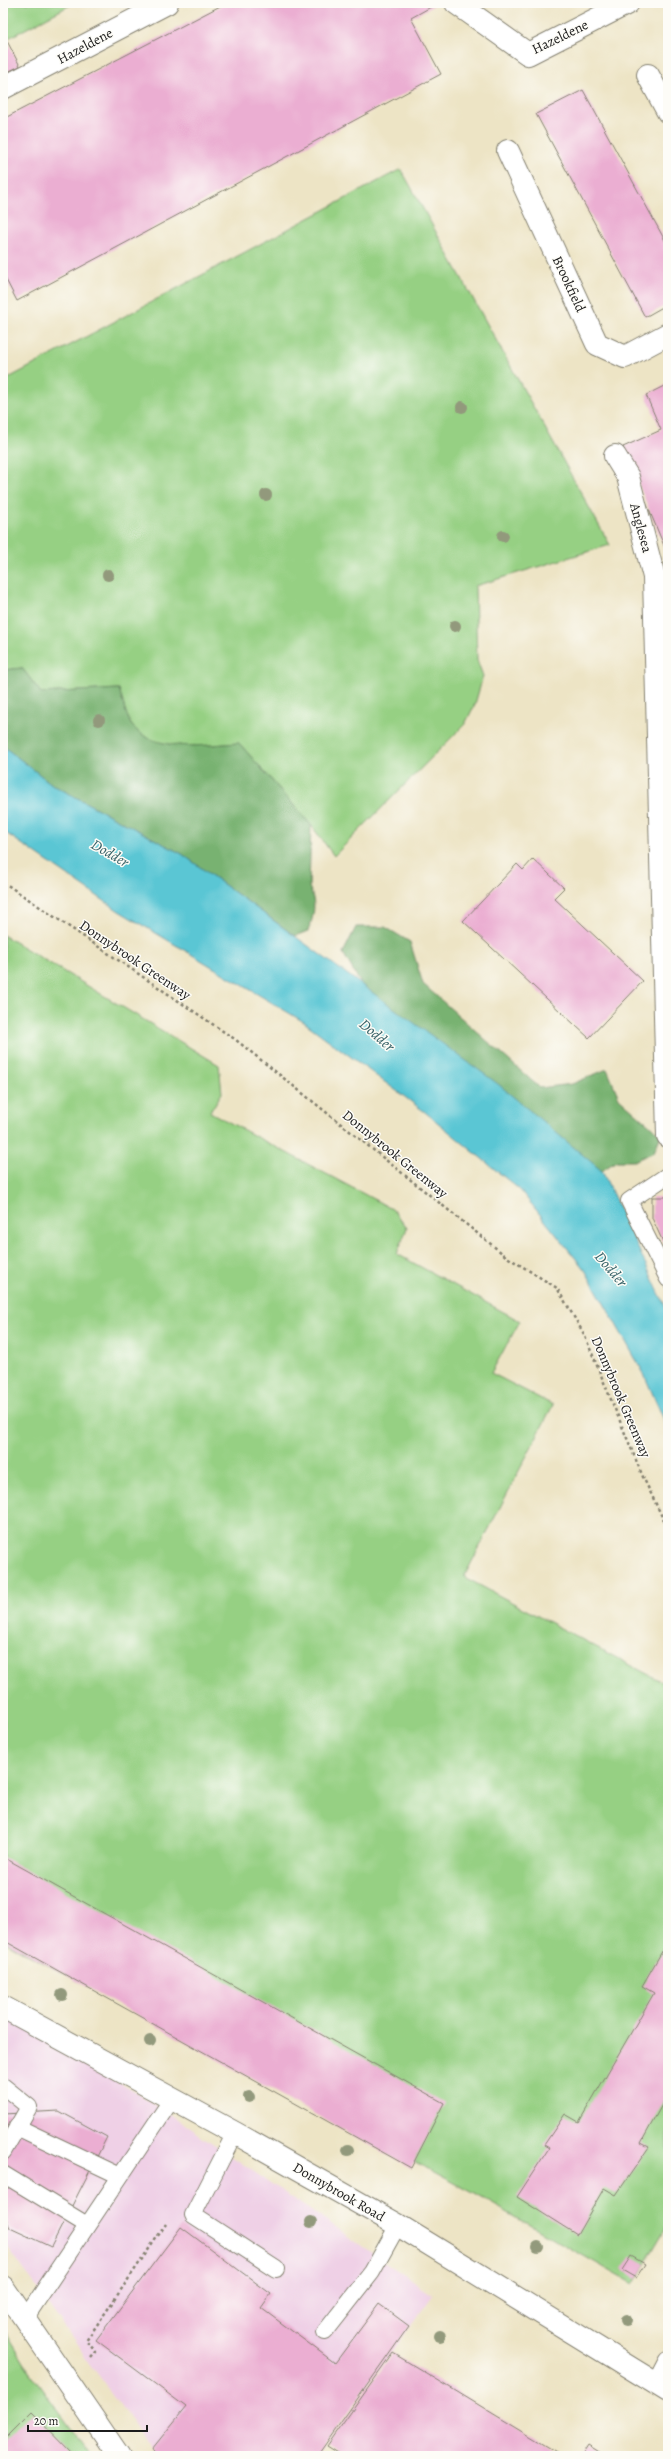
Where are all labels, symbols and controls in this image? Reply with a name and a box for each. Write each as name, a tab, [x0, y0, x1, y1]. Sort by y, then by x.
street label: Hazeldene	[529, 15, 591, 59]
street label: Hazeldene	[54, 23, 116, 69]
street label: Brookfield	[548, 253, 590, 316]
street label: Anglesea	[625, 500, 657, 555]
water label: Dodder	[87, 834, 133, 872]
street label: Donnybrook Greenway	[76, 916, 195, 1005]
water label: Dodder	[355, 1014, 400, 1056]
street label: Donnybrook Greenway	[338, 1106, 452, 1203]
water label: Dodder	[590, 1247, 632, 1292]
street label: Donnybrook Greenway	[587, 1333, 656, 1461]
street label: Donnybrook Road	[290, 2158, 389, 2226]
scale bar	[28, 2407, 147, 2433]
text: 20 m	[34, 2413, 58, 2429]

